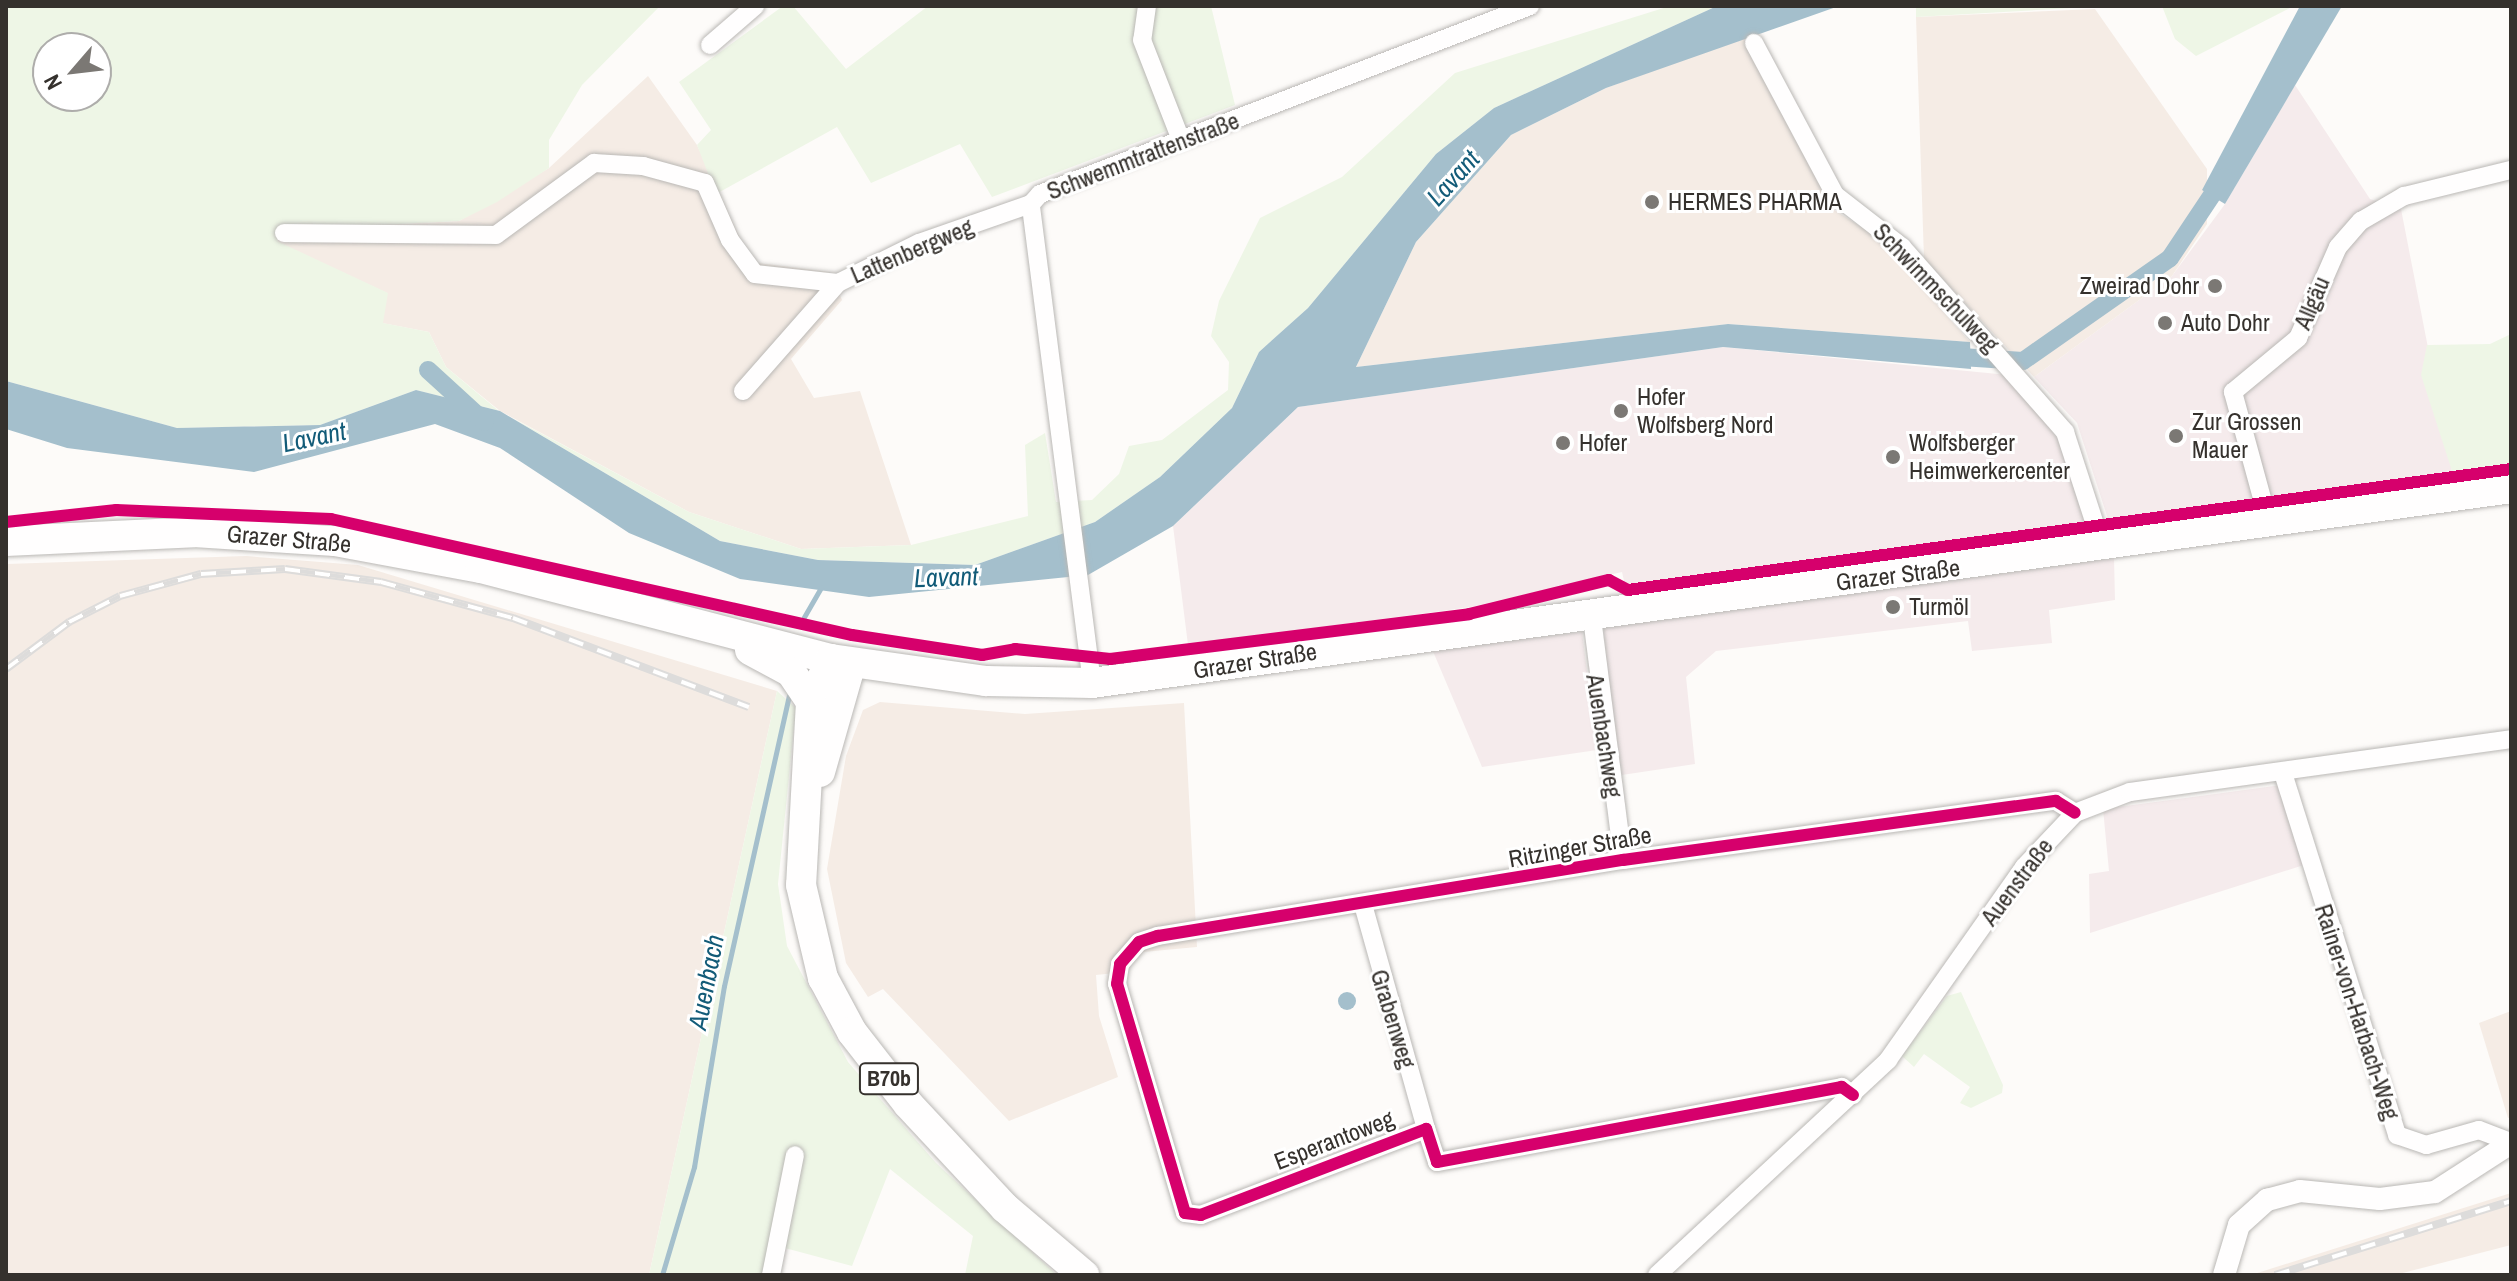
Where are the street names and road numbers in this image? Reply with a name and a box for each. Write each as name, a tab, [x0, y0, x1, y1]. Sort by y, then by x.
street label: Schwemmtrattenstraße	[1043, 106, 1243, 206]
street label: Lattenbergweg	[846, 212, 978, 290]
street label: Schwimmschulweg	[1867, 217, 2005, 359]
street label: Allgäu	[2288, 272, 2336, 334]
street label: Grazer Straße	[226, 519, 352, 559]
street label: Grazer Straße	[1834, 553, 1962, 597]
street label: Grazer Straße	[1191, 637, 1319, 685]
street label: Auenbachweg	[1580, 672, 1628, 800]
street label: Ritzinger Straße	[1506, 820, 1654, 874]
street label: Auenstraße	[1975, 833, 2059, 931]
street label: Rainer-von-Harbach-Weg	[2309, 901, 2405, 1123]
street label: Grabenweg	[1364, 966, 1422, 1072]
road number: B70b	[857, 1061, 921, 1097]
street label: Esperantoweg	[1270, 1104, 1398, 1176]

